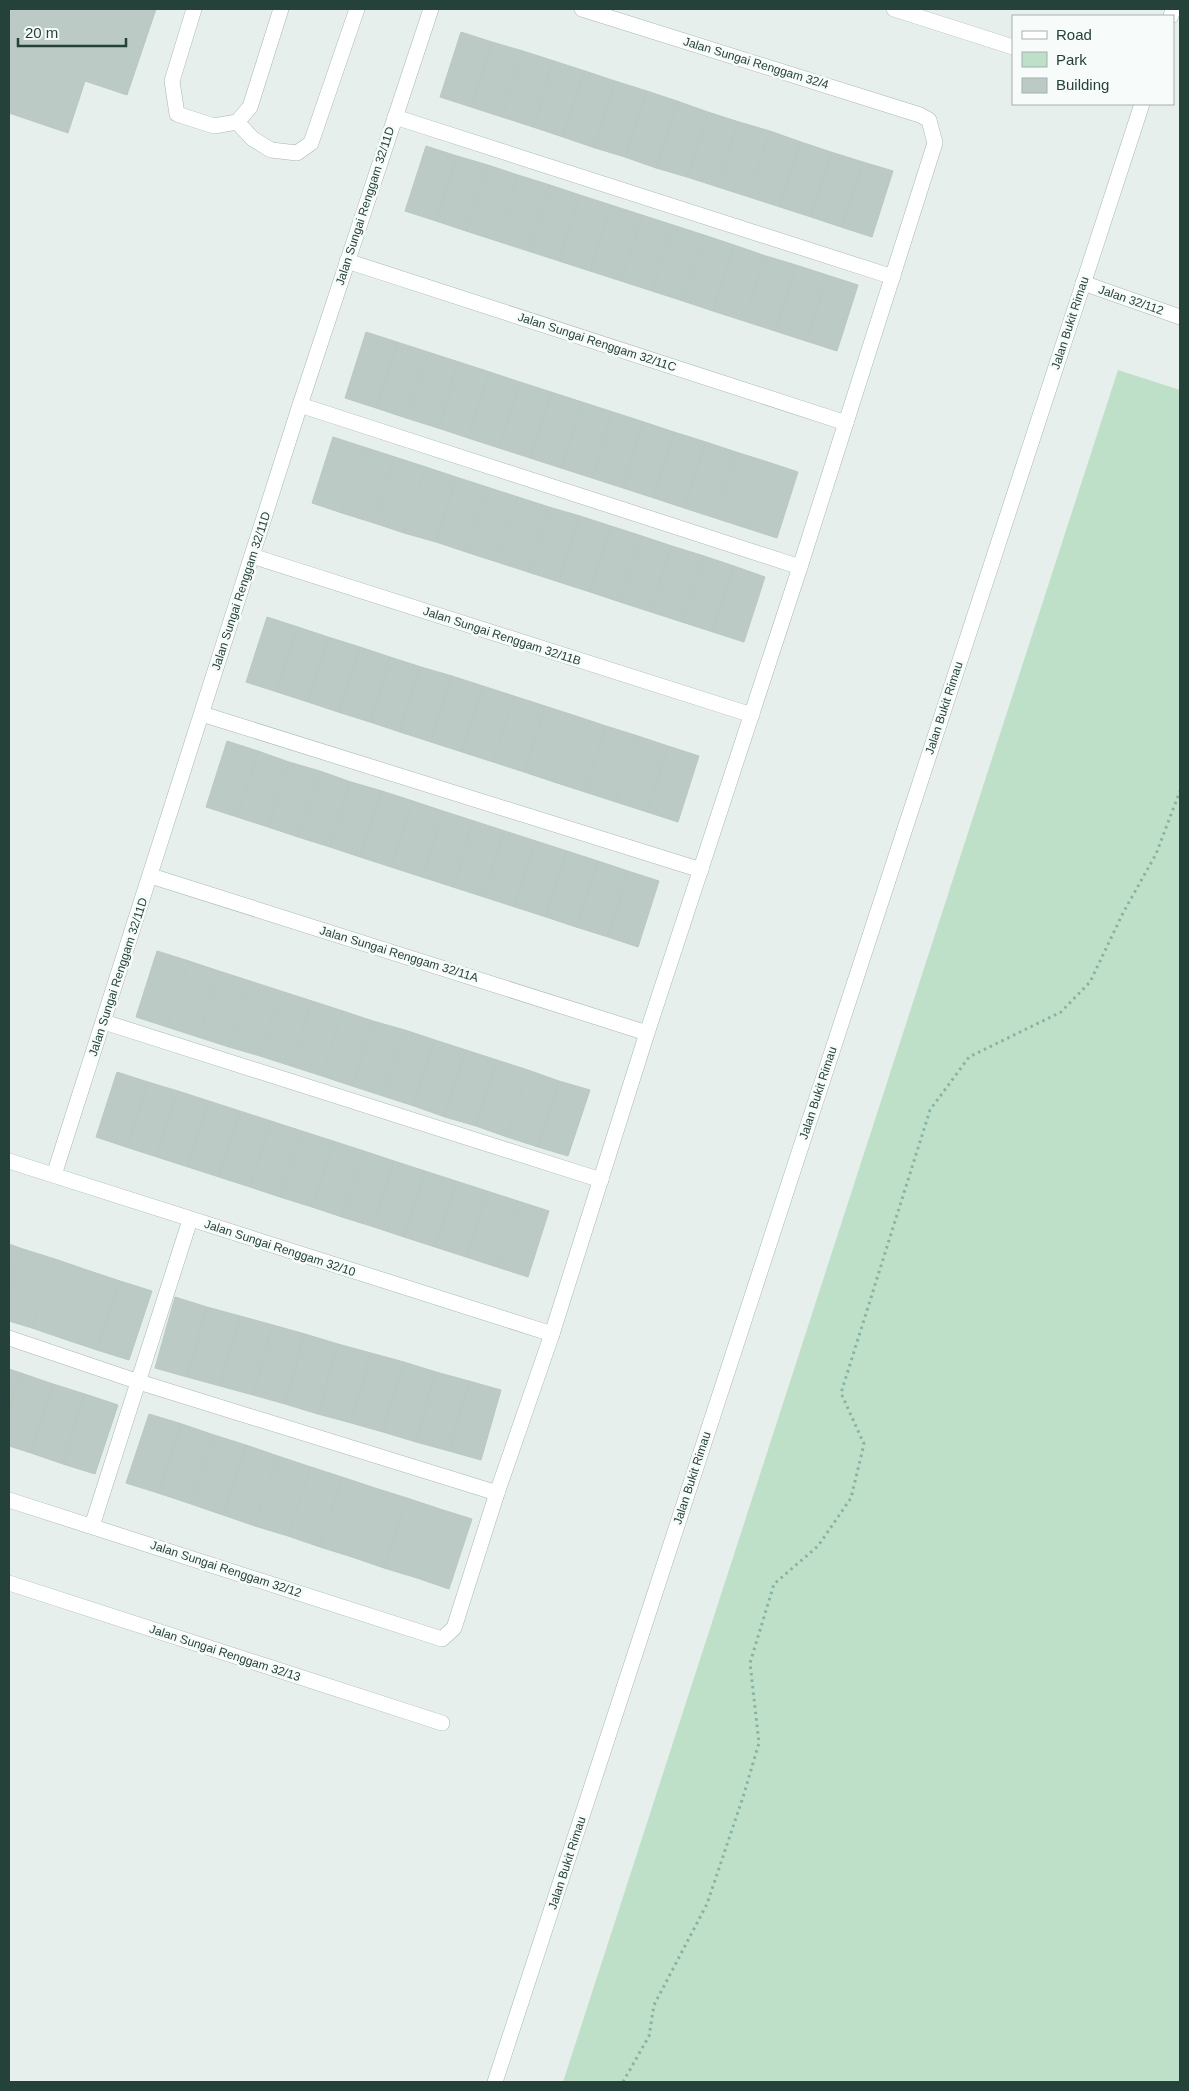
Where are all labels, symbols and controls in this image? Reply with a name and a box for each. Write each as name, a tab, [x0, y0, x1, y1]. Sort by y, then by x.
scale bar	[18, 15, 125, 47]
legend	[1012, 15, 1174, 105]
text: 20 m	[25, 24, 58, 41]
text: Road	[1056, 26, 1092, 43]
street label: Jalan Sungai Renggam 32/4	[682, 34, 831, 92]
text: Park	[1056, 51, 1087, 68]
text: Building	[1056, 76, 1109, 93]
street label: Jalan Sungai Renggam 32/11D	[333, 125, 397, 287]
street label: Jalan Bukit Rimau	[1048, 275, 1092, 371]
street label: Jalan 32/112	[1097, 282, 1166, 318]
street label: Jalan Sungai Renggam 32/11C	[516, 310, 678, 374]
street label: Jalan Sungai Renggam 32/11D	[209, 510, 273, 672]
street label: Jalan Sungai Renggam 32/11B	[421, 604, 583, 668]
street label: Jalan Bukit Rimau	[922, 660, 966, 756]
street label: Jalan Sungai Renggam 32/11D	[86, 896, 150, 1058]
street label: Jalan Sungai Renggam 32/11A	[318, 923, 480, 985]
street label: Jalan Bukit Rimau	[796, 1045, 840, 1141]
street label: Jalan Sungai Renggam 32/10	[203, 1217, 358, 1279]
street label: Jalan Bukit Rimau	[670, 1430, 714, 1526]
street label: Jalan Sungai Renggam 32/12	[149, 1538, 304, 1600]
street label: Jalan Sungai Renggam 32/13	[148, 1622, 303, 1684]
street label: Jalan Bukit Rimau	[545, 1815, 589, 1911]

